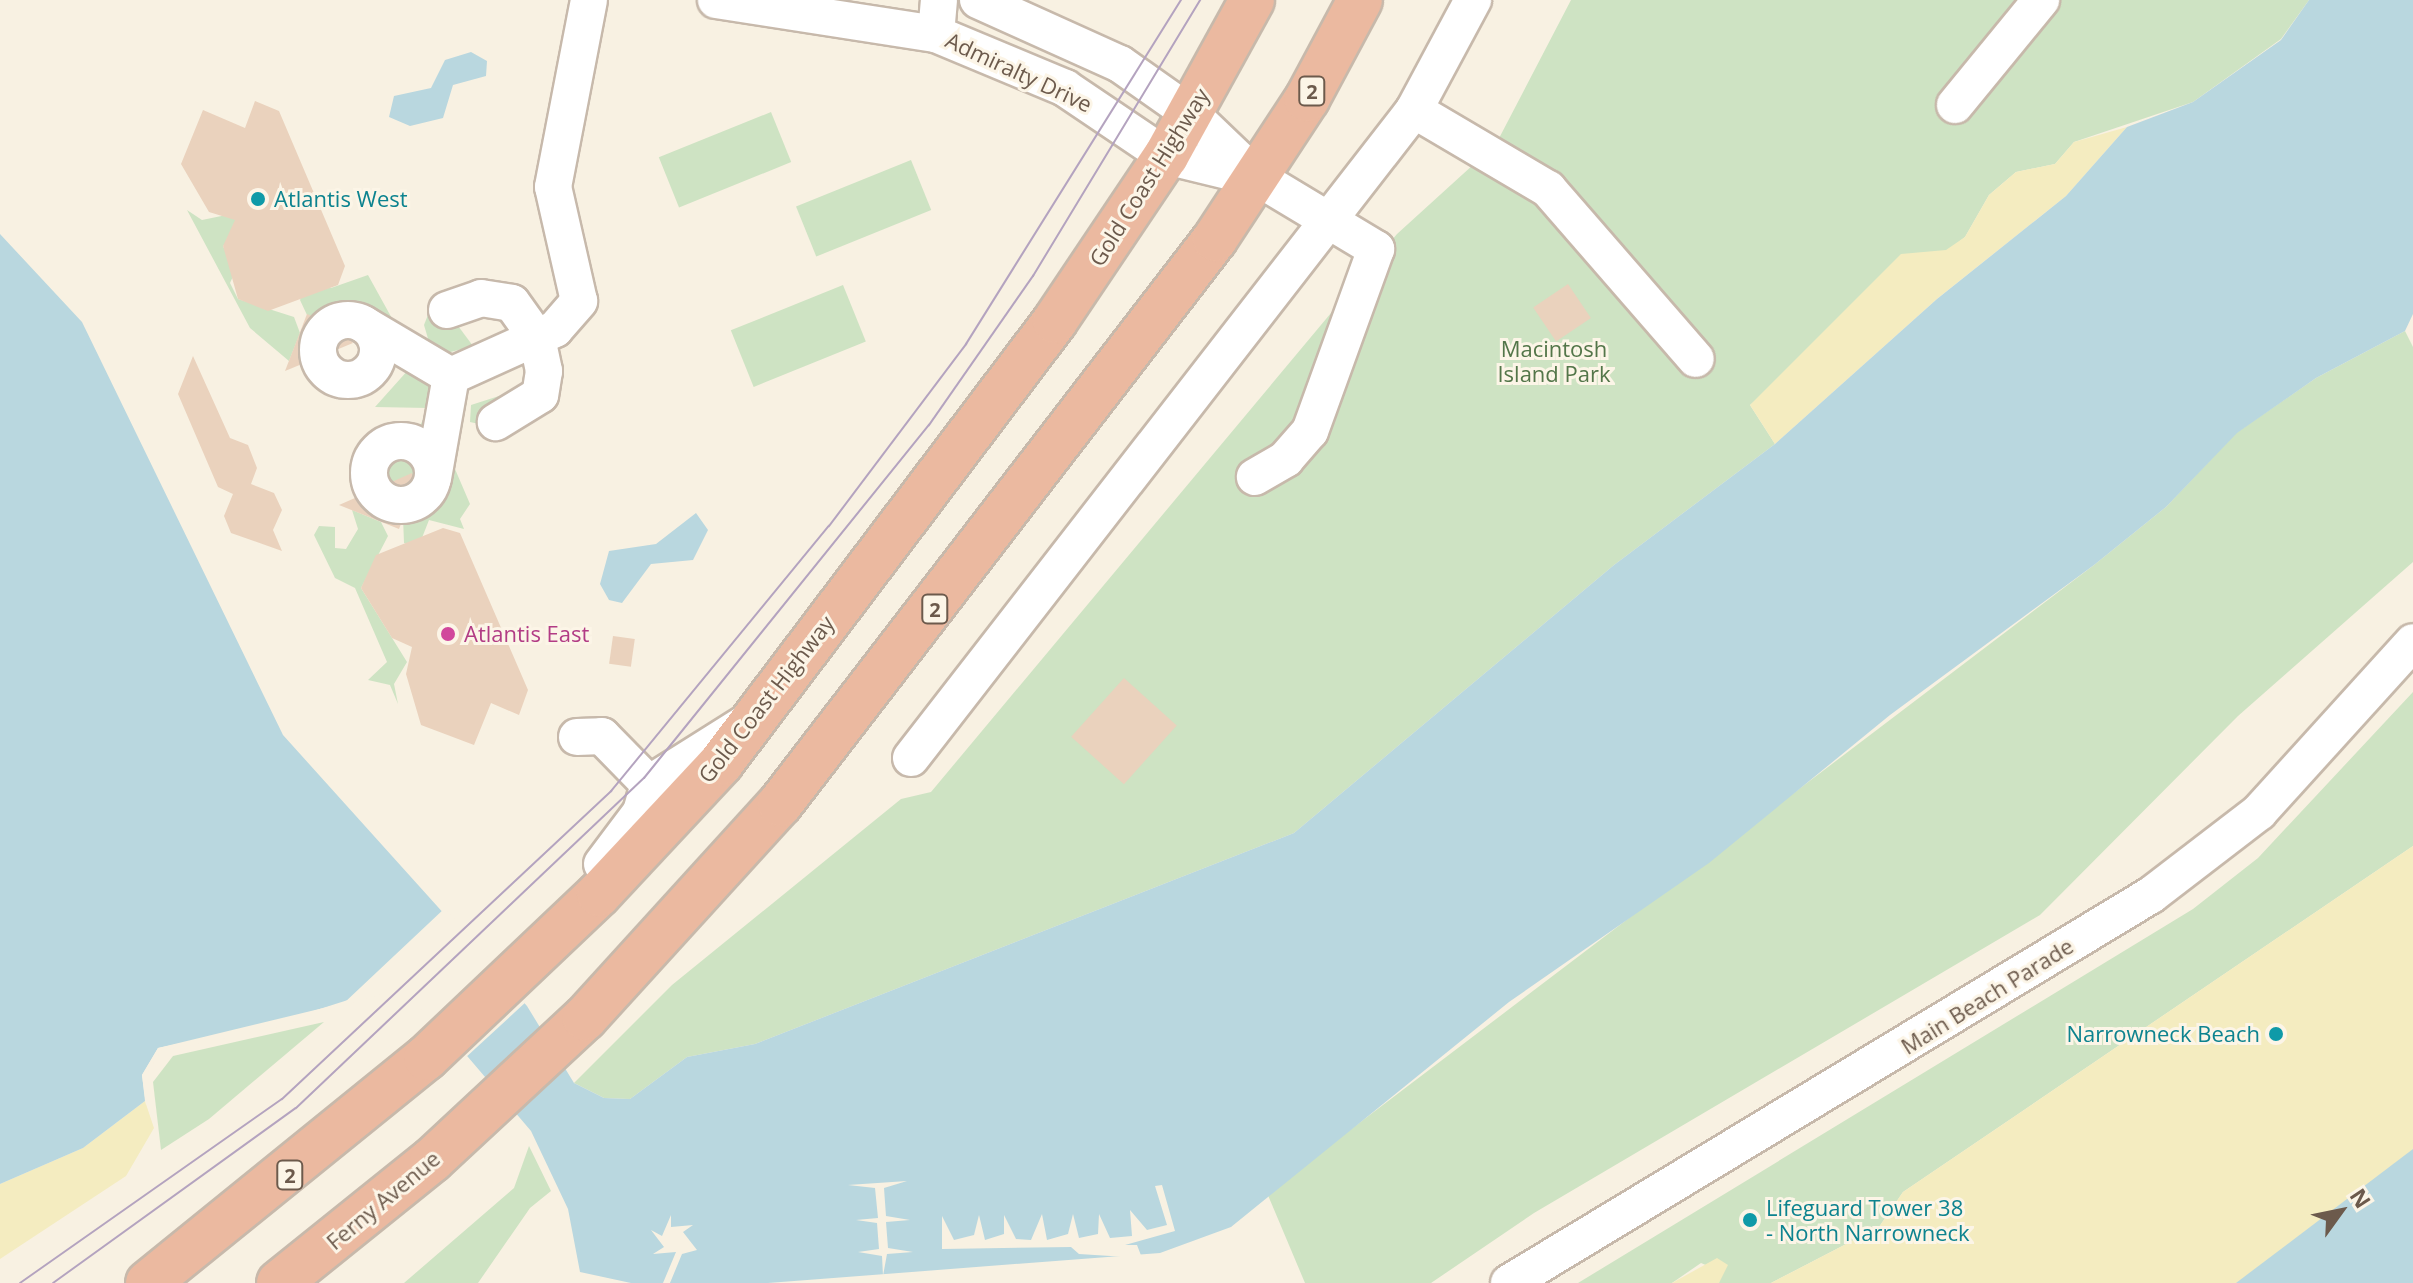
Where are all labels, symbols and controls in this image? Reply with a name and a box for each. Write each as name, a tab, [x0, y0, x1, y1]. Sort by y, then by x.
street label: Admiralty Drive	[942, 27, 1096, 117]
road number: 2	[1298, 75, 1326, 107]
street label: Gold Coast Highway	[1084, 83, 1214, 271]
place label: Atlantis West	[274, 186, 408, 212]
marker: Atlantis West	[249, 190, 267, 208]
park label: Macintosh Island Park	[1497, 335, 1611, 386]
road number: 2	[921, 593, 949, 625]
street label: Gold Coast Highway	[693, 610, 839, 788]
place label: Atlantis East	[464, 621, 589, 647]
marker: Atlantis East	[439, 625, 457, 643]
street label: Main Beach Parade	[1896, 932, 2078, 1060]
place label: Narrowneck Beach	[2066, 1021, 2260, 1047]
marker: Narrowneck Beach	[2267, 1025, 2285, 1043]
street label: Ferny Avenue	[321, 1145, 445, 1255]
road number: 2	[276, 1159, 304, 1191]
north arrow	[2301, 1171, 2381, 1251]
text: N	[2344, 1182, 2379, 1214]
place label: Lifeguard Tower 38 - North Narrowneck	[1766, 1194, 1970, 1246]
marker: Lifeguard Tower 38 - North Narrowneck	[1741, 1211, 1759, 1229]

